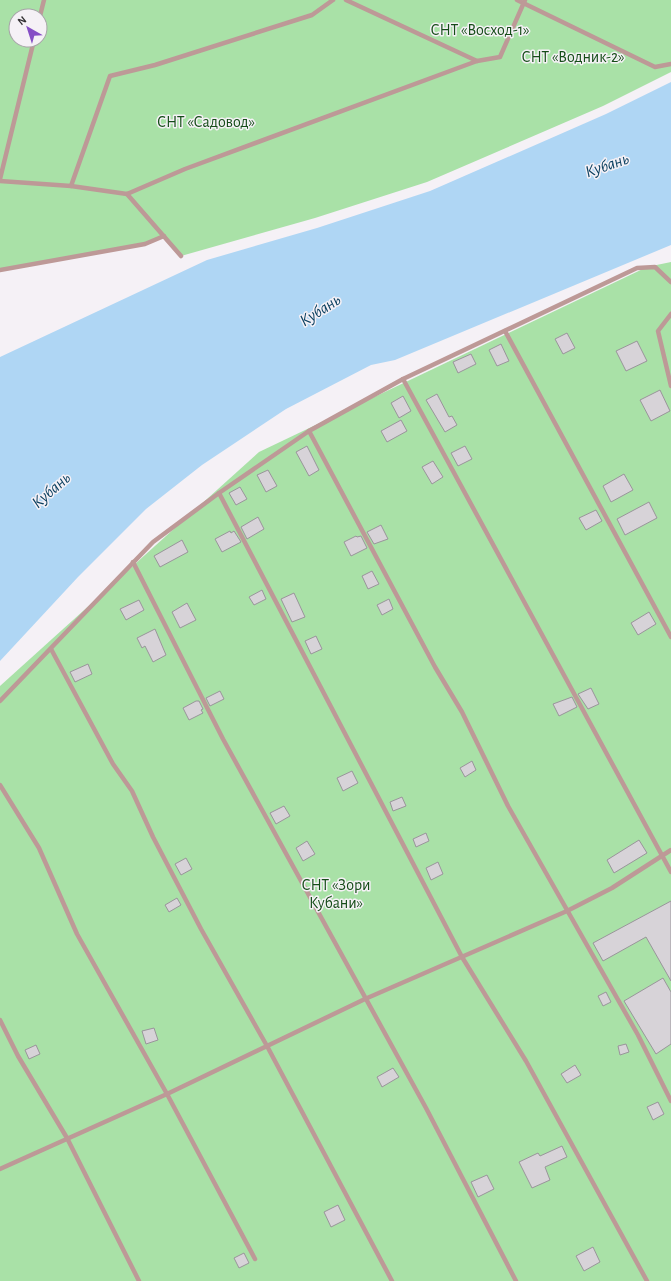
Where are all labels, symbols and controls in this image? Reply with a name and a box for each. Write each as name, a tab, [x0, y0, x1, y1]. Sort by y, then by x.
north arrow	[8, 8, 48, 48]
text: N	[16, 14, 28, 27]
park label: СНТ «Восход-1»	[431, 22, 529, 38]
park label: СНТ «Водник-2»	[521, 49, 625, 65]
park label: СНТ «Садовод»	[157, 114, 255, 130]
water label: Кубань	[583, 150, 631, 180]
water label: Кубань	[297, 291, 344, 329]
water label: Кубань	[28, 469, 74, 511]
park label: СНТ «Зори Кубани»	[301, 877, 371, 912]

